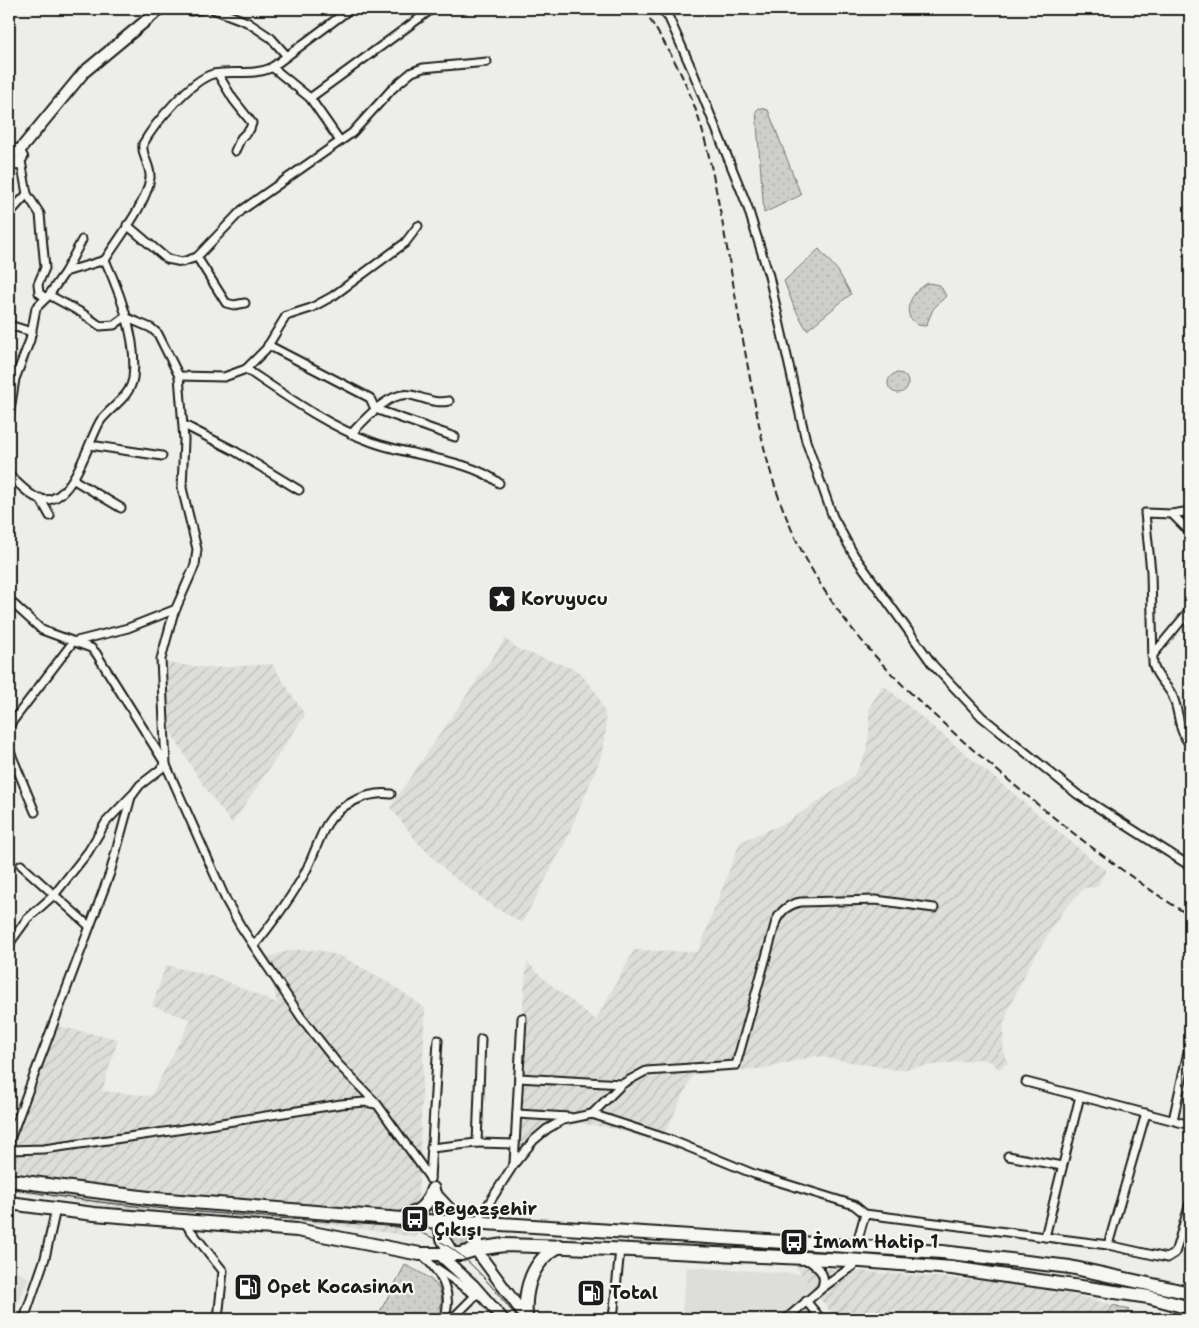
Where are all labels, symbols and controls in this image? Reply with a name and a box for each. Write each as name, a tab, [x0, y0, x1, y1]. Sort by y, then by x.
place icon: Koruyucu	[487, 584, 517, 614]
place label: Koruyucu	[521, 587, 608, 611]
place label: Beyazşehir Çıkışı	[434, 1197, 538, 1242]
bus stop icon: Beyazşehir Çıkışı	[400, 1204, 430, 1234]
bus stop icon: İmam Hatip 1	[779, 1227, 809, 1257]
place label: İmam Hatip 1	[813, 1230, 939, 1254]
fuel station icon: Opet Kocasinan	[233, 1272, 263, 1302]
place label: Opet Kocasinan	[267, 1275, 413, 1299]
fuel station icon: Total	[576, 1278, 606, 1308]
place label: Total	[610, 1281, 658, 1305]

